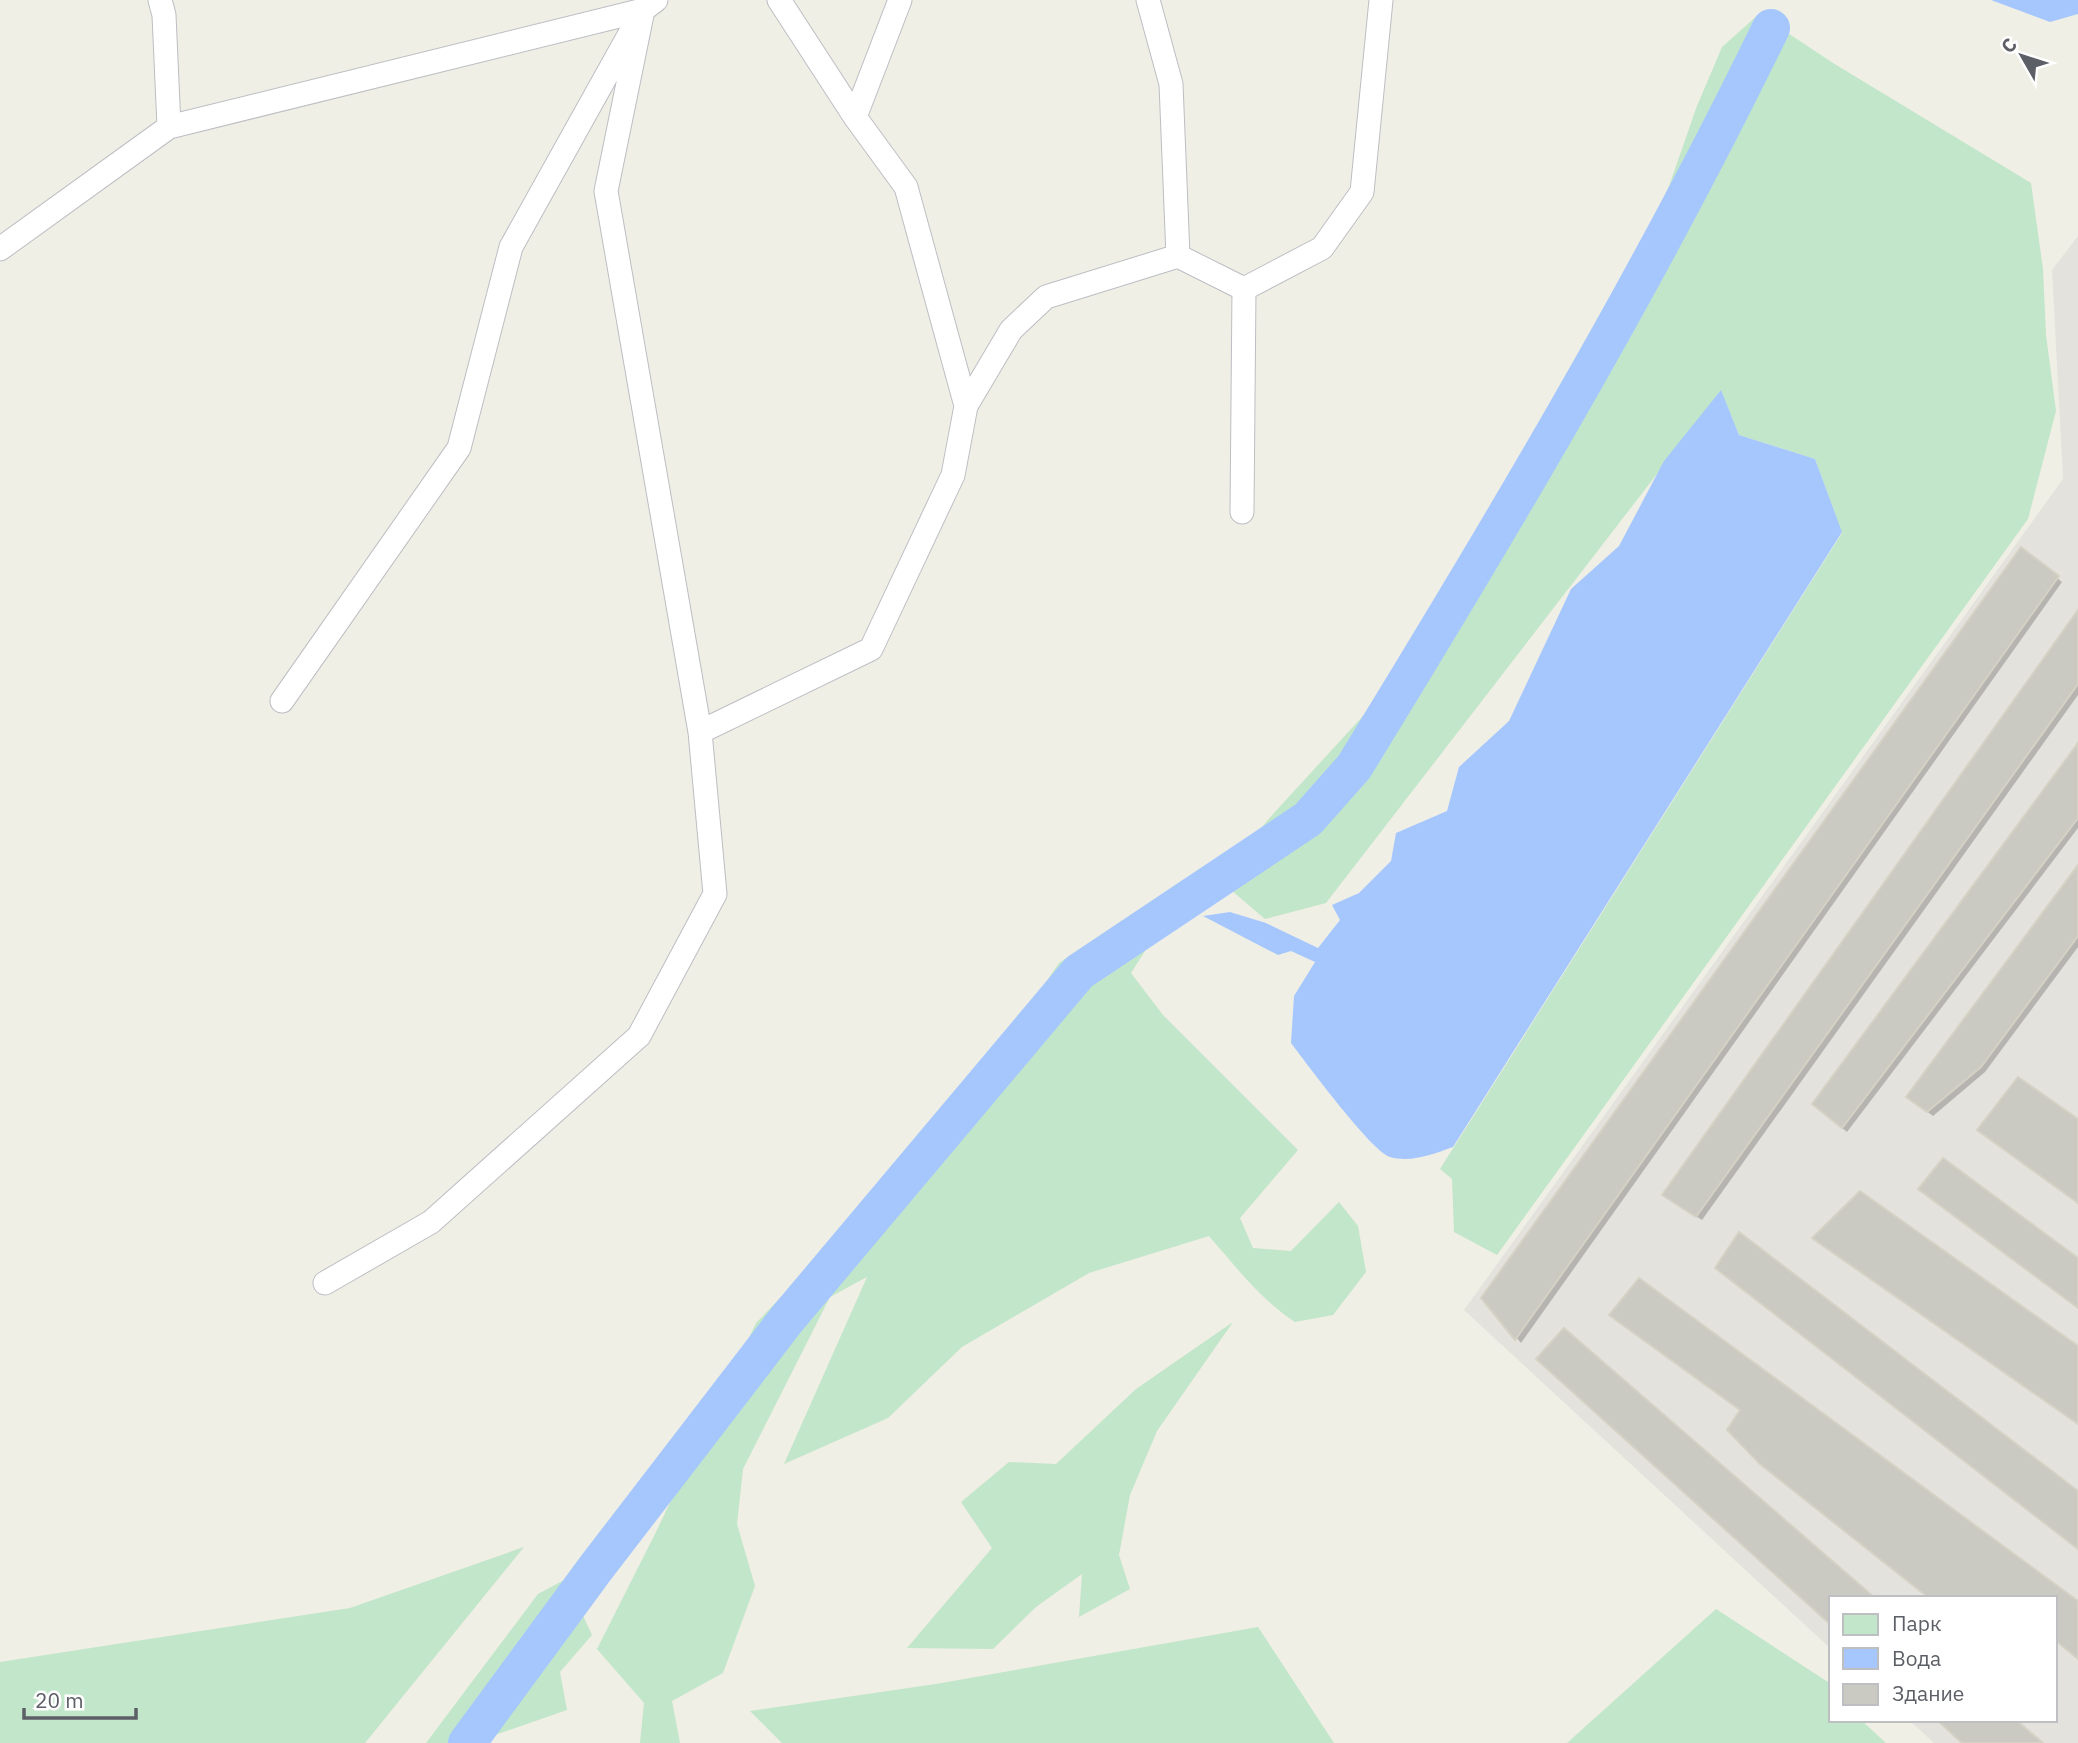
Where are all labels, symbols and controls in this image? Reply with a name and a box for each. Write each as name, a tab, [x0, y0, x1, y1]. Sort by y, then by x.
north arrow	[1987, 21, 2057, 91]
text: С	[1996, 33, 2022, 58]
legend	[1829, 1596, 2057, 1722]
text: Парк	[1892, 1609, 1942, 1637]
text: Вода	[1892, 1644, 1941, 1672]
scale bar	[24, 1676, 136, 1720]
text: Здание	[1892, 1679, 1964, 1707]
text: 20 m	[35, 1686, 84, 1714]

